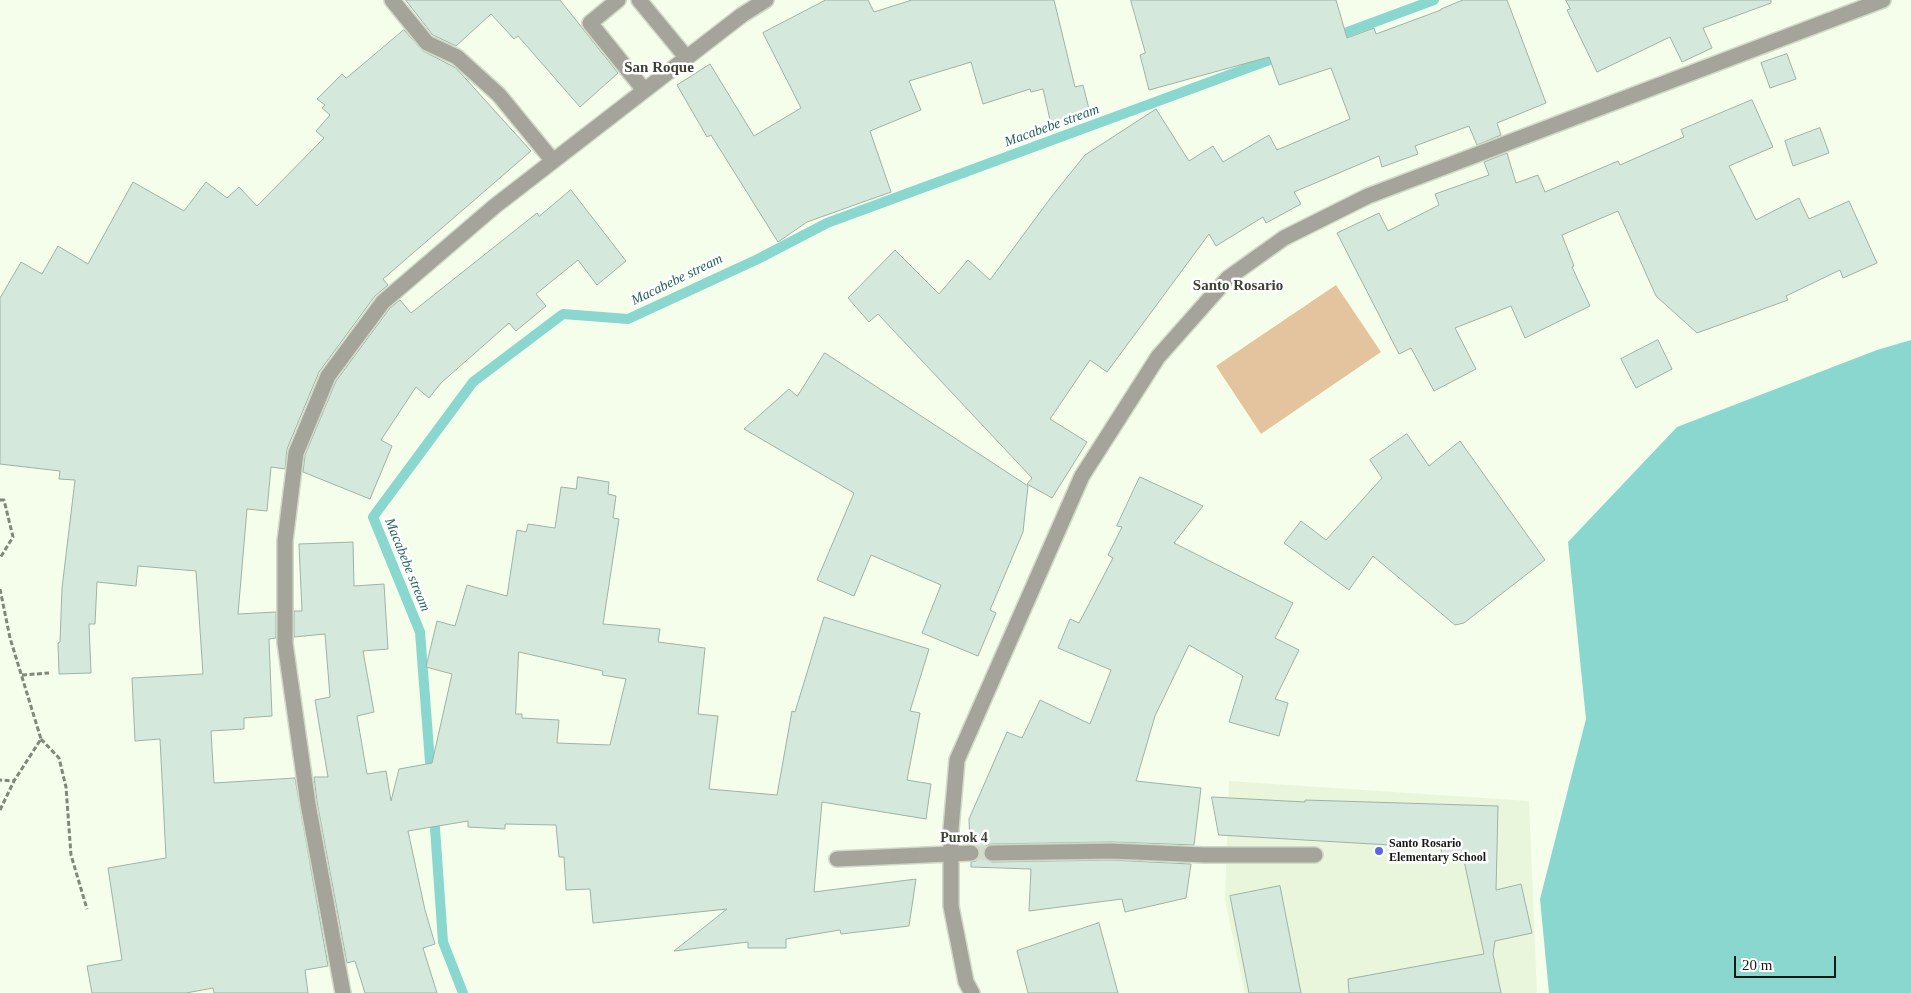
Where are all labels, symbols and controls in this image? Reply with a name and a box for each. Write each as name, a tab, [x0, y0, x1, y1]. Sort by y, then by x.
district label: San Roque	[624, 59, 694, 77]
water label: Macabebe stream	[1002, 101, 1102, 151]
water label: Macabebe stream	[629, 251, 725, 309]
district label: Santo Rosario	[1193, 277, 1283, 295]
water label: Macabebe stream	[381, 516, 433, 614]
district label: Purok 4	[940, 830, 988, 846]
place label: Santo Rosario Elementary School	[1389, 837, 1486, 865]
marker: Santo Rosario Elementary School	[1373, 845, 1385, 857]
scale bar	[1736, 946, 1838, 978]
text: 20 m	[1742, 957, 1772, 973]

